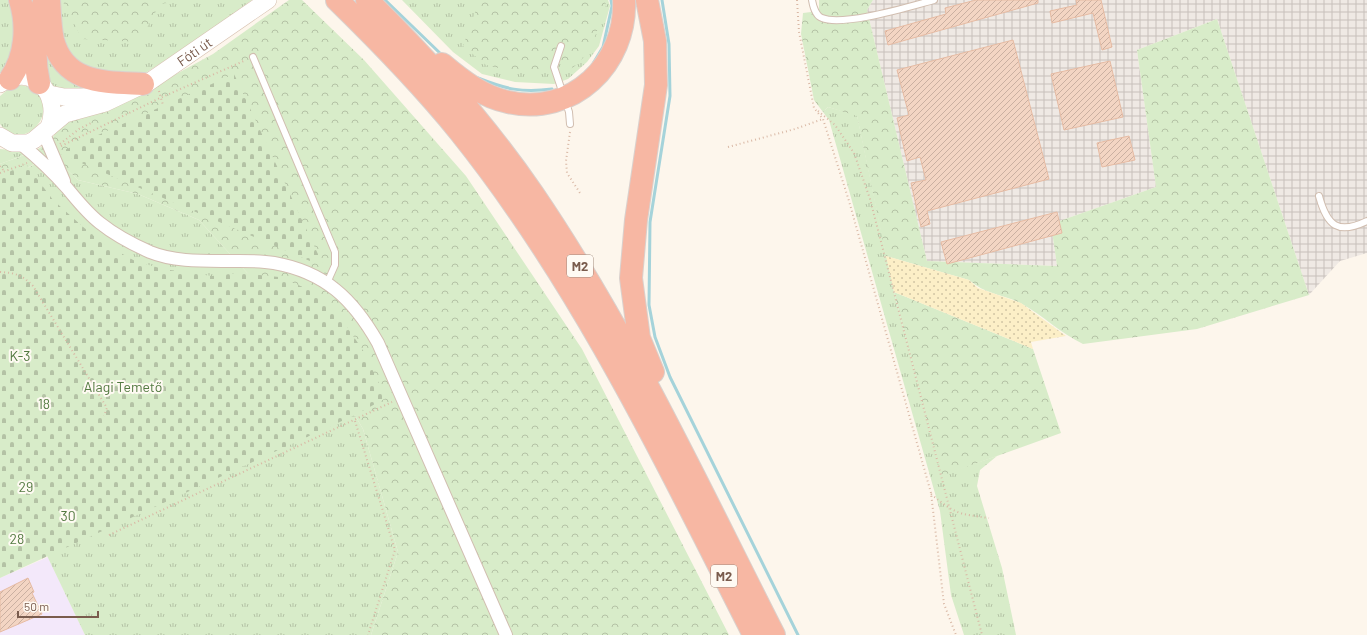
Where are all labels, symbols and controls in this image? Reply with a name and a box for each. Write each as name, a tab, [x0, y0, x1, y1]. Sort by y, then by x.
street label: Fóti út	[173, 33, 215, 69]
road number: M2	[567, 255, 593, 277]
park label: K-3	[9, 347, 31, 364]
park label: Alagi Temető	[84, 378, 162, 395]
park label: 18	[38, 395, 50, 412]
park label: 29	[19, 478, 33, 495]
park label: 30	[60, 507, 76, 524]
park label: 28	[10, 530, 24, 547]
road number: M2	[711, 565, 737, 587]
scale bar	[18, 593, 98, 619]
text: 50 m	[24, 599, 49, 613]

